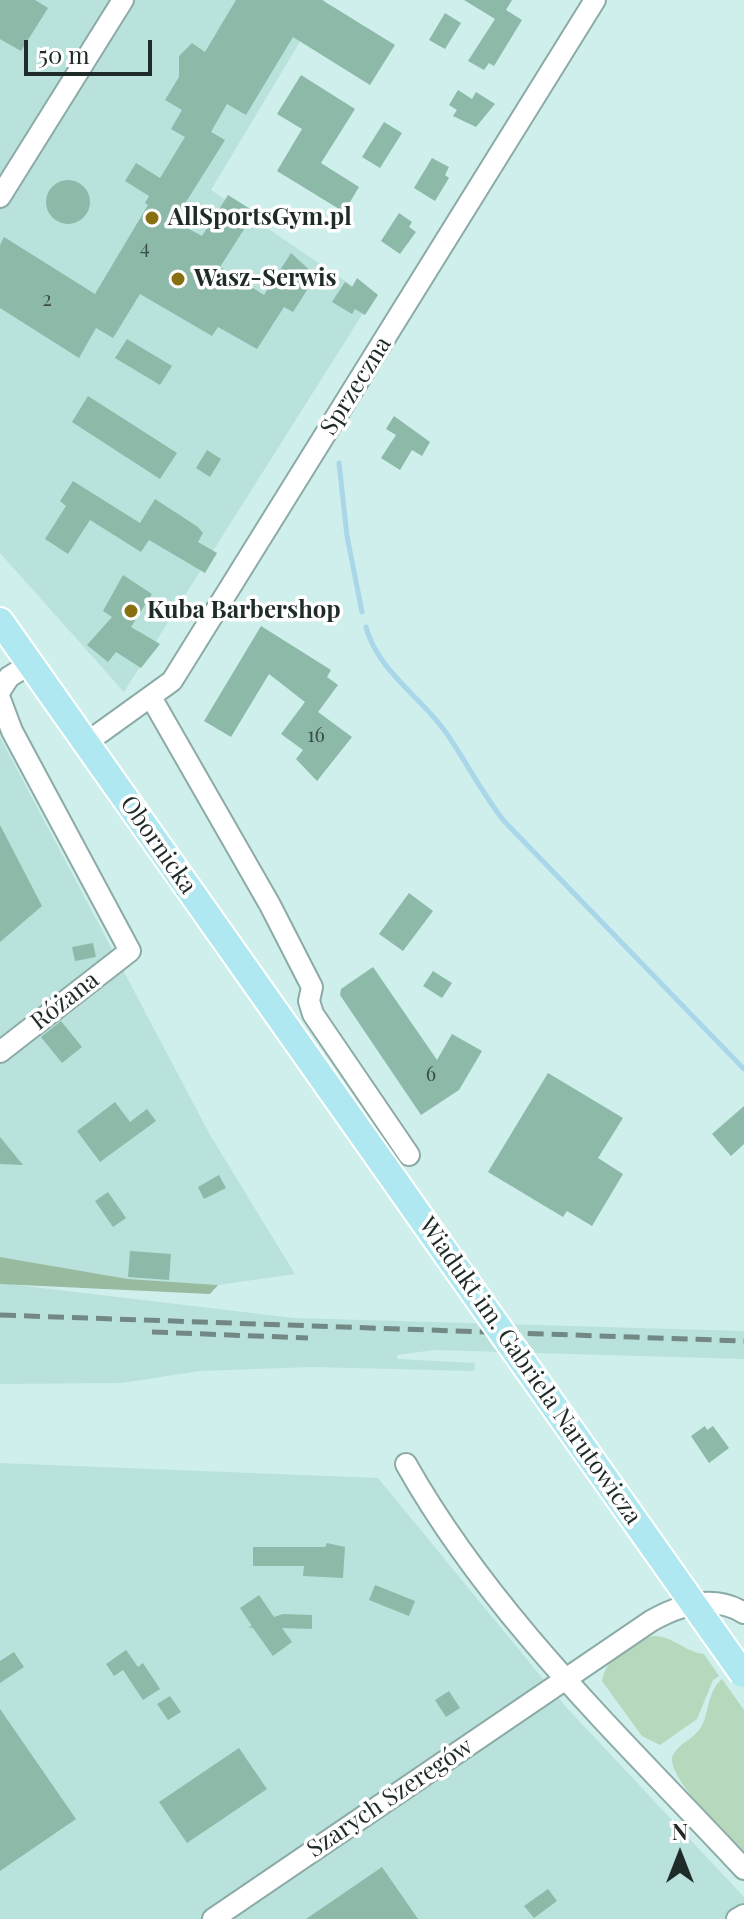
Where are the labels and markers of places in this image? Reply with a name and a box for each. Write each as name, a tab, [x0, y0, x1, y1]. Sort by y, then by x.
place label: AllSportsGym.pl	[168, 204, 352, 232]
marker: AllSportsGym.pl	[143, 209, 161, 227]
place label: Wasz-Serwis	[194, 265, 337, 293]
marker: Wasz-Serwis	[169, 270, 187, 288]
place label: Kuba Barbershop	[147, 597, 341, 625]
marker: Kuba Barbershop	[122, 602, 140, 620]

